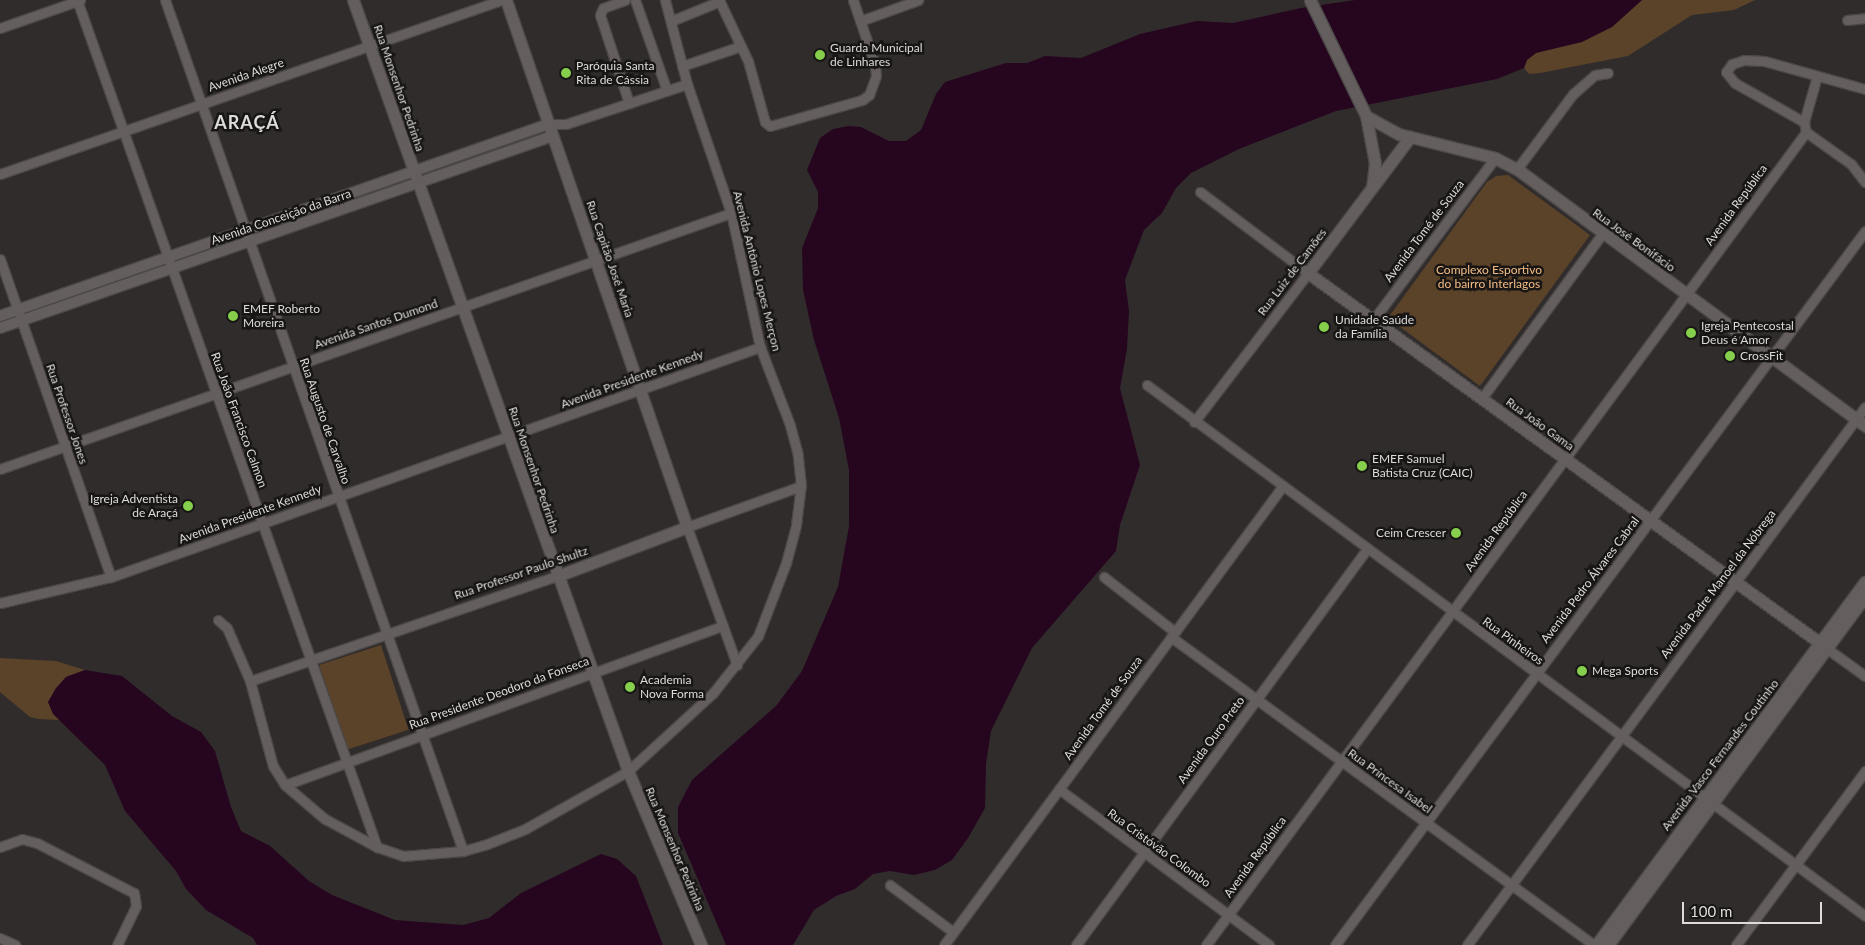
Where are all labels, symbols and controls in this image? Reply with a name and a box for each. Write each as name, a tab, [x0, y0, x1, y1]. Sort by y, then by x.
street label: Rua Monsenhor Pedrinha	[371, 23, 427, 153]
place label: Guarda Municipal de Linhares	[830, 41, 923, 69]
marker: Guarda Municipal de Linhares	[814, 49, 826, 61]
street label: Avenida Alegre	[206, 55, 286, 95]
place label: Paróquia Santa Rita de Cássia	[576, 59, 654, 87]
marker: Paróquia Santa Rita de Cássia	[560, 67, 572, 79]
district label: ARAÇÁ	[214, 111, 280, 133]
street label: Avenida República	[1702, 162, 1770, 248]
street label: Avenida Tomé de Souza	[1381, 177, 1467, 285]
street label: Avenida Conceição da Barra	[209, 186, 353, 248]
street label: Avenida Antônio Lopes Merçon	[730, 189, 784, 353]
street label: Rua Capitão José Maria	[583, 198, 637, 320]
street label: Rua José Bonifácio	[1590, 205, 1678, 275]
street label: Rua Luiz de Camões	[1255, 226, 1329, 318]
park label: Complexo Esportivo do bairro Interlagos	[1436, 263, 1542, 291]
street label: Avenida Santos Dumond	[312, 296, 440, 352]
place label: EMEF Roberto Moreira	[243, 302, 320, 330]
marker: EMEF Roberto Moreira	[227, 310, 239, 322]
place label: Unidade Saúde da Família	[1335, 313, 1414, 341]
place label: Igreja Pentecostal Deus é Amor	[1701, 319, 1794, 347]
marker: Unidade Saúde da Família	[1317, 320, 1331, 334]
marker: Igreja Pentecostal Deus é Amor	[1685, 327, 1697, 339]
street label: Avenida Presidente Kennedy	[559, 346, 705, 412]
place label: CrossFit	[1740, 349, 1783, 363]
street label: Rua João Francisco Calmon	[208, 350, 270, 490]
marker: CrossFit	[1724, 350, 1736, 362]
street label: Rua Augusto de Carvalho	[297, 356, 353, 486]
street label: Rua Professor Jones	[43, 362, 91, 466]
street label: Rua João Gama	[1503, 394, 1577, 454]
street label: Rua Monsenhor Pedrinha	[506, 405, 562, 535]
place label: EMEF Samuel Batista Cruz (CAIC)	[1372, 452, 1473, 480]
marker: EMEF Samuel Batista Cruz (CAIC)	[1356, 460, 1368, 472]
street label: Avenida Presidente Kennedy	[177, 481, 323, 547]
street label: Avenida República	[1462, 488, 1530, 574]
place label: Igreja Adventista de Araçá	[90, 492, 178, 520]
marker: Igreja Adventista de Araçá	[182, 500, 194, 512]
street label: Avenida Padre Manoel da Nóbrega	[1657, 507, 1779, 661]
street label: Avenida Pedro Álvares Cabral	[1538, 514, 1642, 646]
place label: Ceim Crescer	[1376, 526, 1446, 540]
marker: Ceim Crescer	[1450, 527, 1462, 539]
street label: Rua Professor Paulo Shultz	[452, 543, 590, 603]
street label: Rua Pinheiros	[1480, 614, 1546, 668]
street label: Avenida Tomé de Souza	[1061, 653, 1145, 763]
street label: Rua Presidente Deodoro da Fonseca	[407, 654, 591, 732]
place label: Mega Sports	[1592, 664, 1658, 678]
marker: Mega Sports	[1576, 665, 1588, 677]
place label: Academia Nova Forma	[640, 673, 704, 701]
street label: Avenida Vasco Fernandes Coutinho	[1658, 676, 1782, 834]
marker: Academia Nova Forma	[624, 681, 636, 693]
street label: Avenida Ouro Preto	[1175, 694, 1247, 786]
street label: Rua Princesa Isabel	[1345, 746, 1435, 816]
street label: Rua Monsenhor Pedrinha	[642, 785, 708, 913]
street label: Rua Cristóvão Colombo	[1105, 806, 1213, 890]
street label: Avenida República	[1221, 814, 1289, 900]
scale bar	[1685, 892, 1825, 924]
text: 100 m	[1690, 902, 1732, 920]

